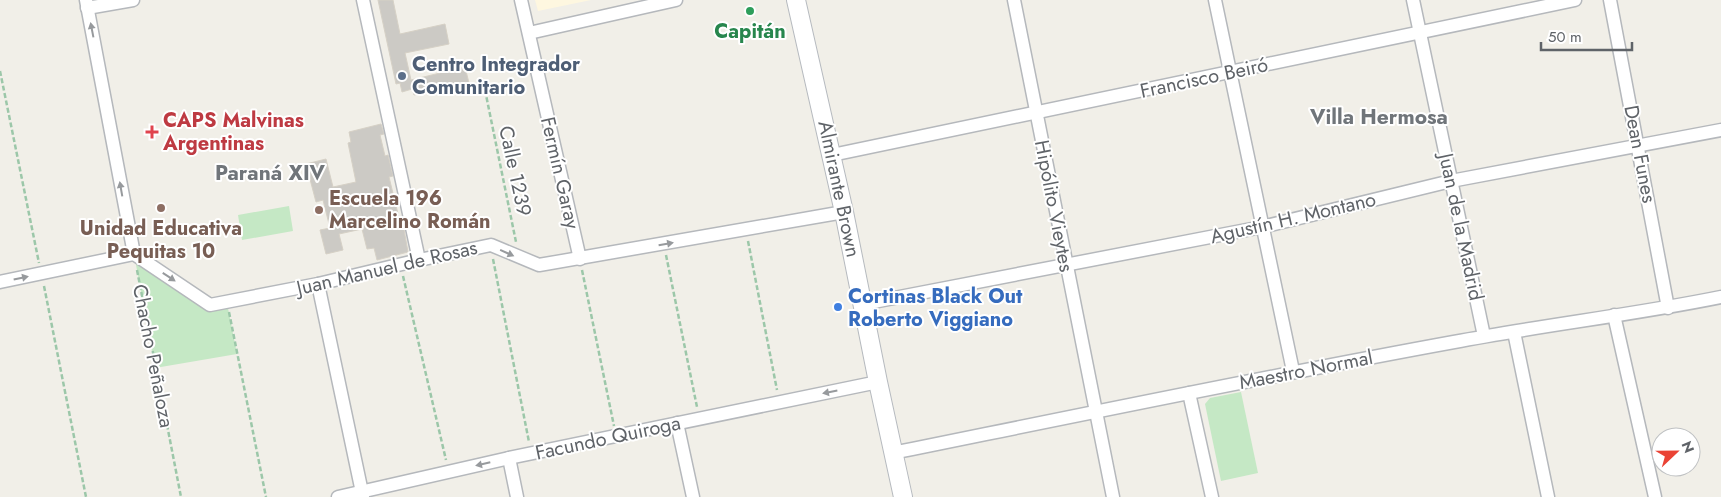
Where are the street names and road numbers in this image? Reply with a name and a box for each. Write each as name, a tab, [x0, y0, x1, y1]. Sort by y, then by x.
street label: Francisco Beiró	[1137, 50, 1271, 106]
street label: Dean Funes	[1616, 103, 1664, 205]
street label: Fermín Garay	[533, 114, 587, 232]
street label: Almirante Brown	[810, 118, 868, 260]
street label: Calle 1239	[491, 123, 539, 219]
street label: Hipólito Vieytes	[1027, 138, 1081, 274]
street label: Juan de la Madrid	[1431, 148, 1491, 303]
street label: Agustín H. Montano	[1207, 185, 1379, 251]
street label: Juan Manuel de Rosas	[291, 233, 480, 304]
street label: Chacho Peñaloza	[125, 282, 181, 430]
street label: Maestro Normal	[1237, 343, 1375, 397]
street label: Facundo Quiroga	[533, 408, 683, 468]

